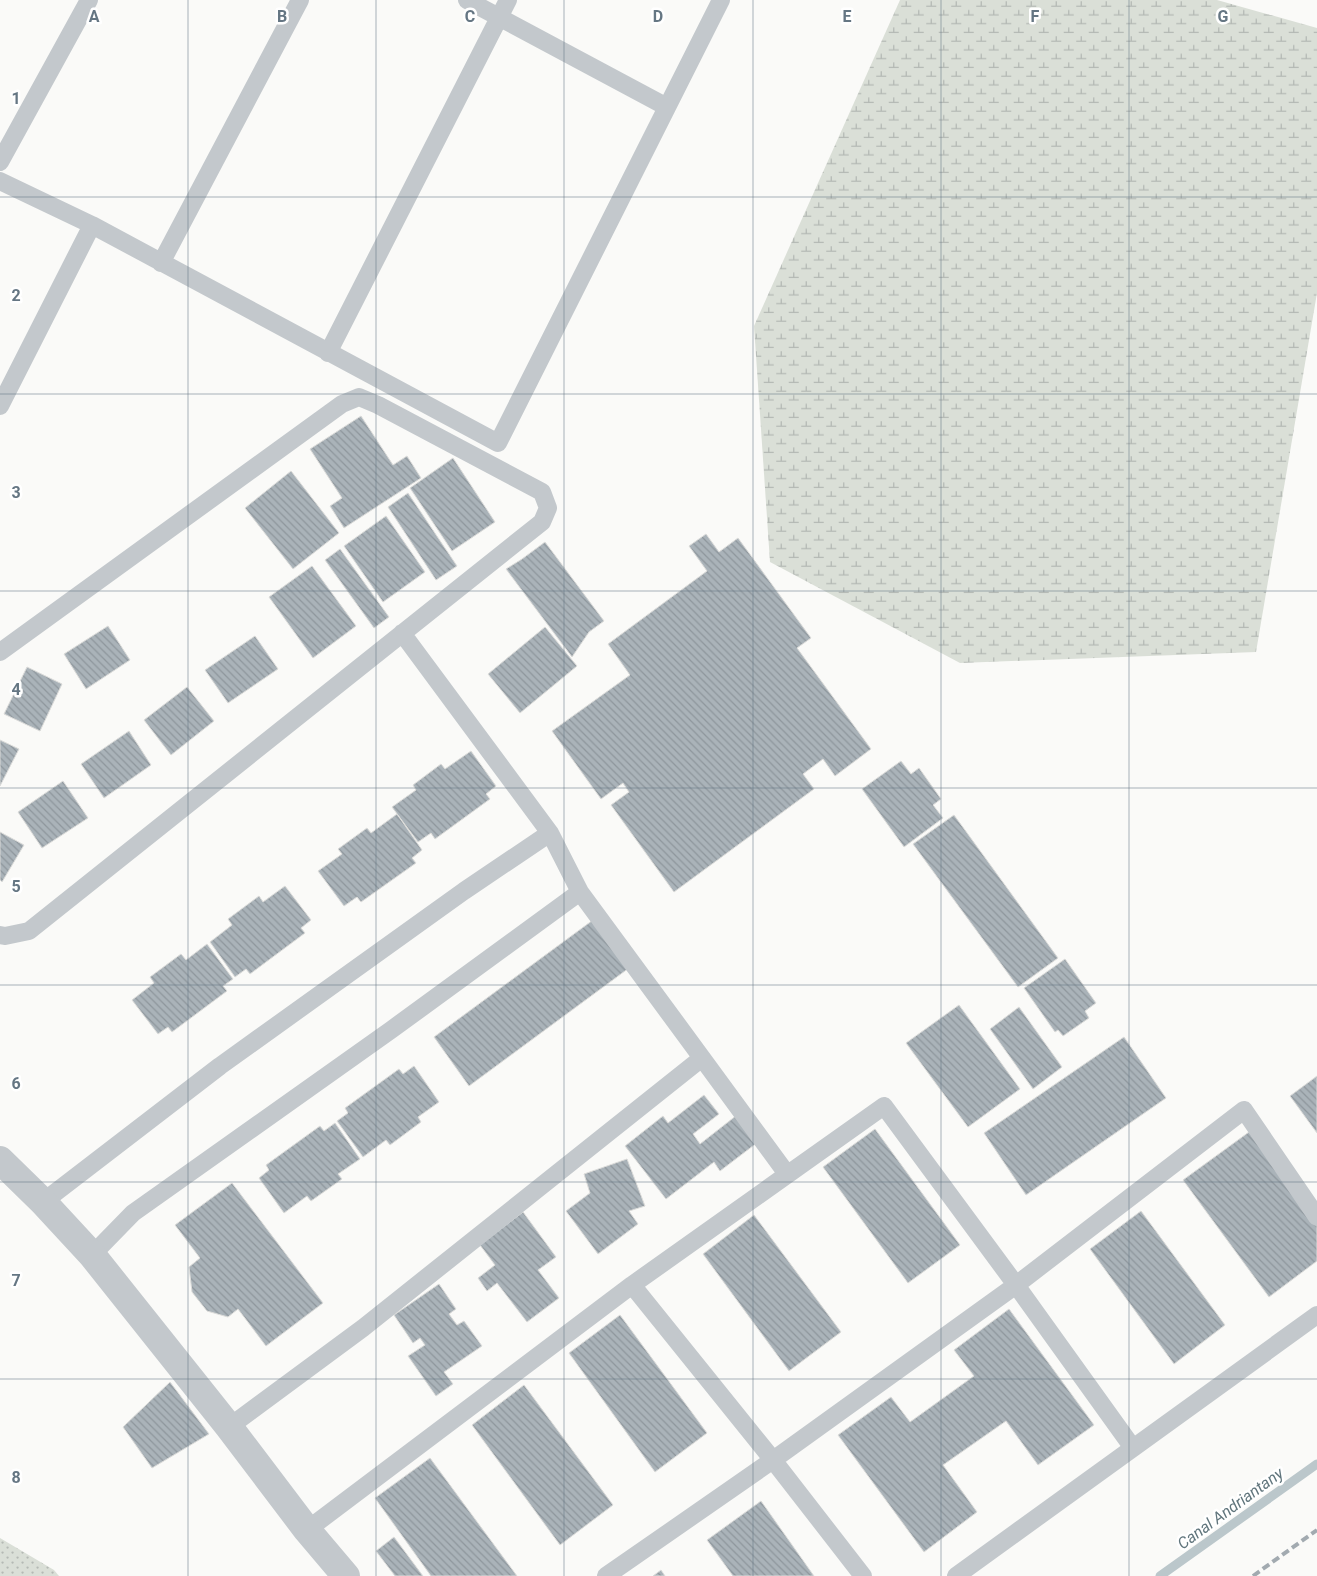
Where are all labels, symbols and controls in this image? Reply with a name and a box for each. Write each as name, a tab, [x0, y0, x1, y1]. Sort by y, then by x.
text: A	[89, 7, 100, 26]
text: B	[277, 7, 287, 26]
text: C	[465, 7, 475, 26]
text: D	[653, 7, 663, 26]
text: E	[843, 7, 852, 26]
text: F	[1031, 7, 1040, 26]
text: G	[1218, 7, 1229, 26]
text: 1	[11, 89, 21, 108]
text: 2	[11, 286, 21, 305]
text: 3	[11, 483, 21, 502]
text: 4	[11, 680, 21, 699]
text: 5	[11, 877, 21, 896]
text: 6	[11, 1074, 21, 1093]
text: 7	[11, 1271, 21, 1290]
water label: Canal Andriantany	[1174, 1463, 1287, 1553]
text: 8	[11, 1468, 21, 1487]

